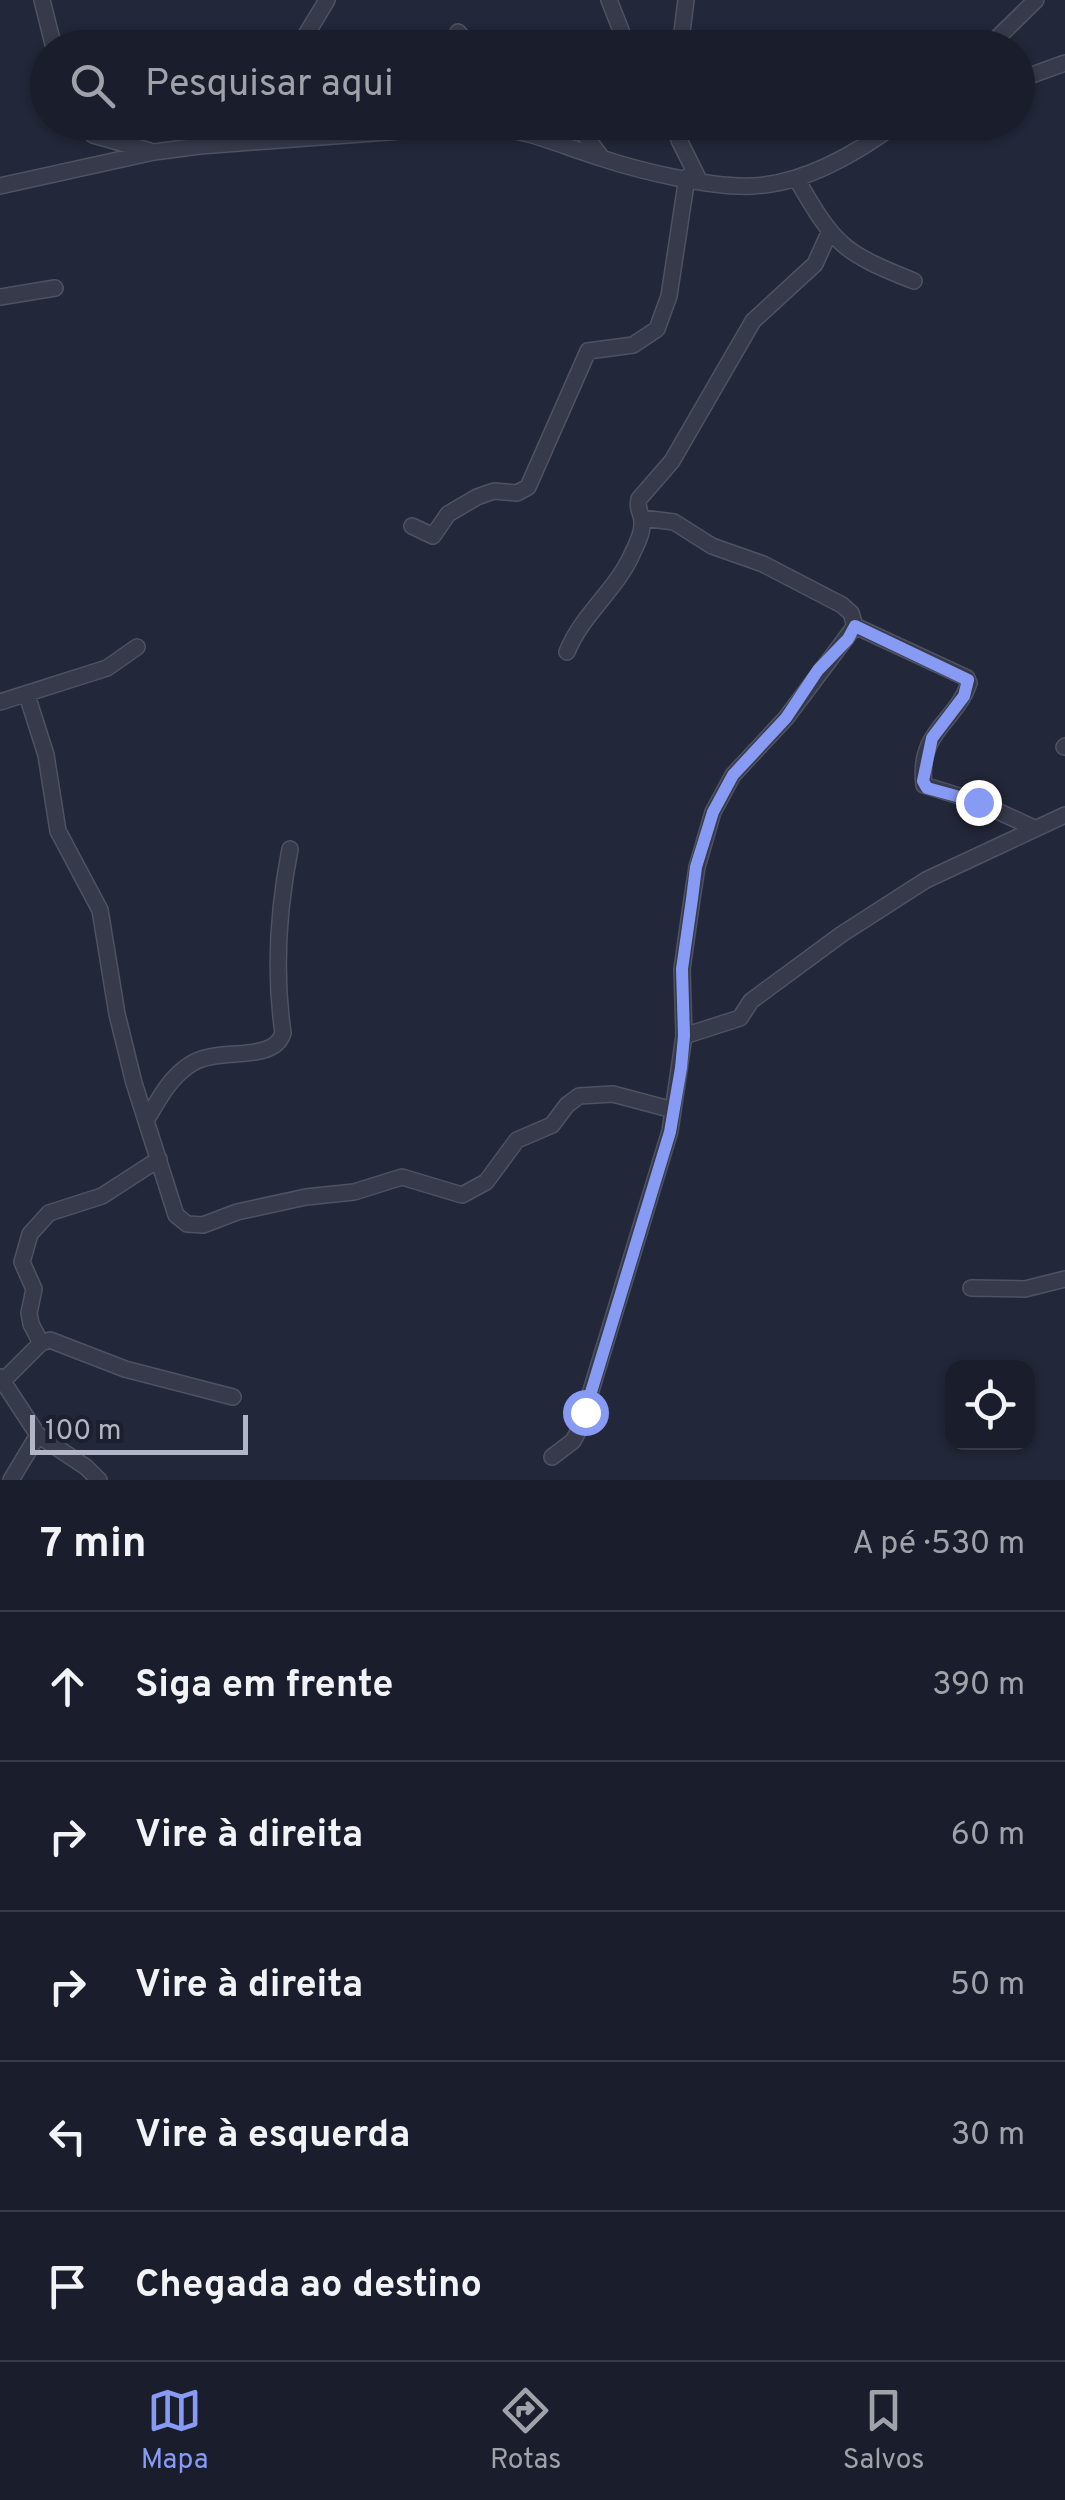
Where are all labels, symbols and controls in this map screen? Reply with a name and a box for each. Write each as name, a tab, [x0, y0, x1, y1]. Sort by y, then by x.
search box	[30, 30, 1035, 140]
icon: search	[65, 58, 120, 113]
text: Pesquisar aqui	[145, 61, 394, 110]
route end	[956, 780, 1002, 826]
map controls	[945, 1360, 1035, 1450]
button: locate	[945, 1360, 1035, 1450]
route start	[563, 1390, 609, 1436]
scale bar	[30, 1410, 248, 1454]
text: 100 m	[45, 1414, 121, 1450]
text: 7 min	[40, 1519, 147, 1572]
text: A pé · 530 m	[852, 1525, 1025, 1565]
icon: ahead	[40, 1659, 95, 1714]
text: Siga em frente	[135, 1662, 394, 1711]
text: 390 m	[932, 1666, 1025, 1706]
icon: right	[40, 1809, 95, 1864]
text: Vire à direita	[135, 1812, 363, 1861]
text: 60 m	[951, 1816, 1025, 1856]
icon: right	[40, 1959, 95, 2014]
text: Vire à direita	[135, 1962, 363, 2011]
text: 50 m	[950, 1966, 1025, 2006]
icon: left	[40, 2109, 95, 2164]
text: Vire à esquerda	[135, 2112, 410, 2161]
text: 30 m	[951, 2116, 1025, 2156]
icon: arrive	[40, 2259, 95, 2314]
text: Chegada ao destino	[135, 2262, 482, 2311]
tab: Mapa	[141, 2383, 208, 2479]
tab: Rotas	[490, 2383, 561, 2479]
tab: Salvos	[843, 2383, 924, 2479]

